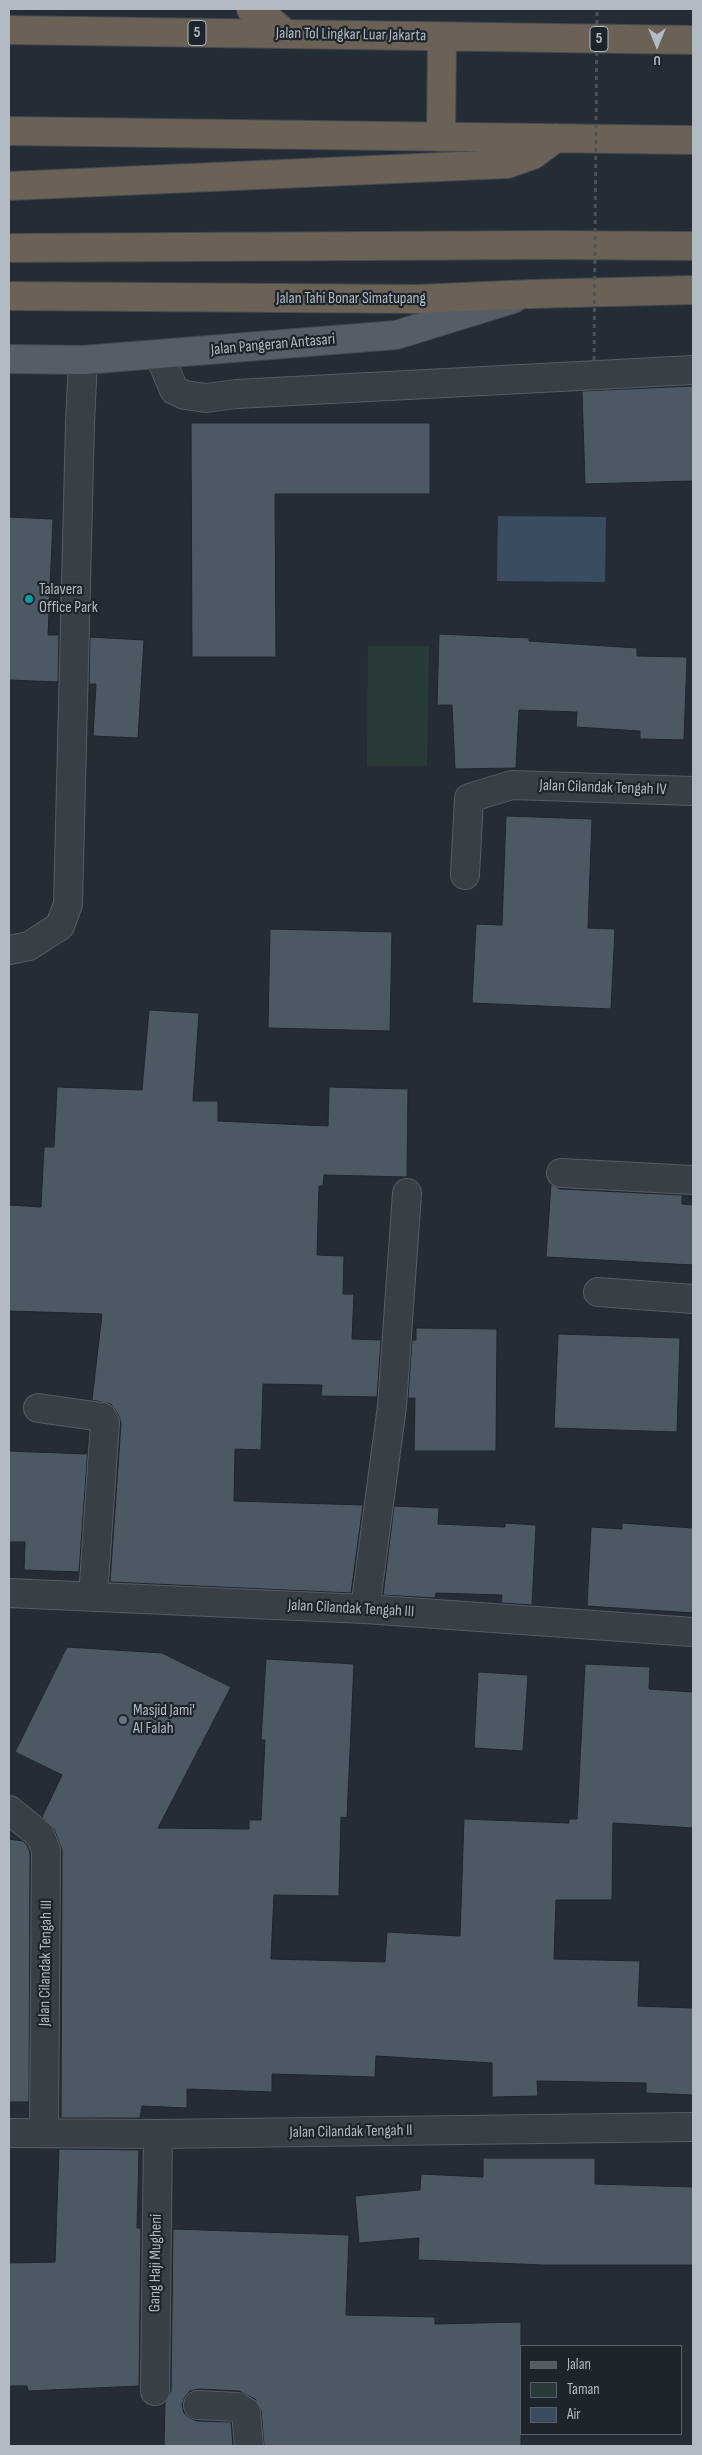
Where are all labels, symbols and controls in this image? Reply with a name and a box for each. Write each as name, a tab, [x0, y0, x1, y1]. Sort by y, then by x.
road number: 5	[188, 20, 206, 46]
north arrow	[632, 20, 682, 70]
street label: Jalan Tol Lingkar Luar Jakarta	[276, 24, 426, 46]
road number: 5	[590, 26, 608, 52]
text: U	[653, 52, 661, 69]
street label: Jalan Tahi Bonar Simatupang	[276, 289, 426, 309]
street label: Jalan Pangeran Antasari	[210, 330, 336, 360]
place label: Talavera Office Park	[39, 580, 98, 618]
marker: Talavera Office Park	[23, 593, 35, 605]
street label: Jalan Cilandak Tengah IV	[539, 776, 667, 800]
street label: Jalan Cilandak Tengah III	[287, 1596, 415, 1622]
place label: Masjid Jami' Al Falah	[133, 1701, 195, 1739]
marker: Masjid Jami' Al Falah	[117, 1714, 129, 1726]
street label: Jalan Cilandak Tengah III	[35, 1900, 57, 2026]
street label: Jalan Cilandak Tengah II	[289, 2121, 413, 2143]
street label: Gang Haji Mugheni	[146, 2214, 166, 2312]
legend	[520, 2345, 682, 2435]
text: Jalan	[567, 2355, 591, 2374]
text: Taman	[567, 2380, 600, 2399]
text: Air	[567, 2405, 581, 2424]

